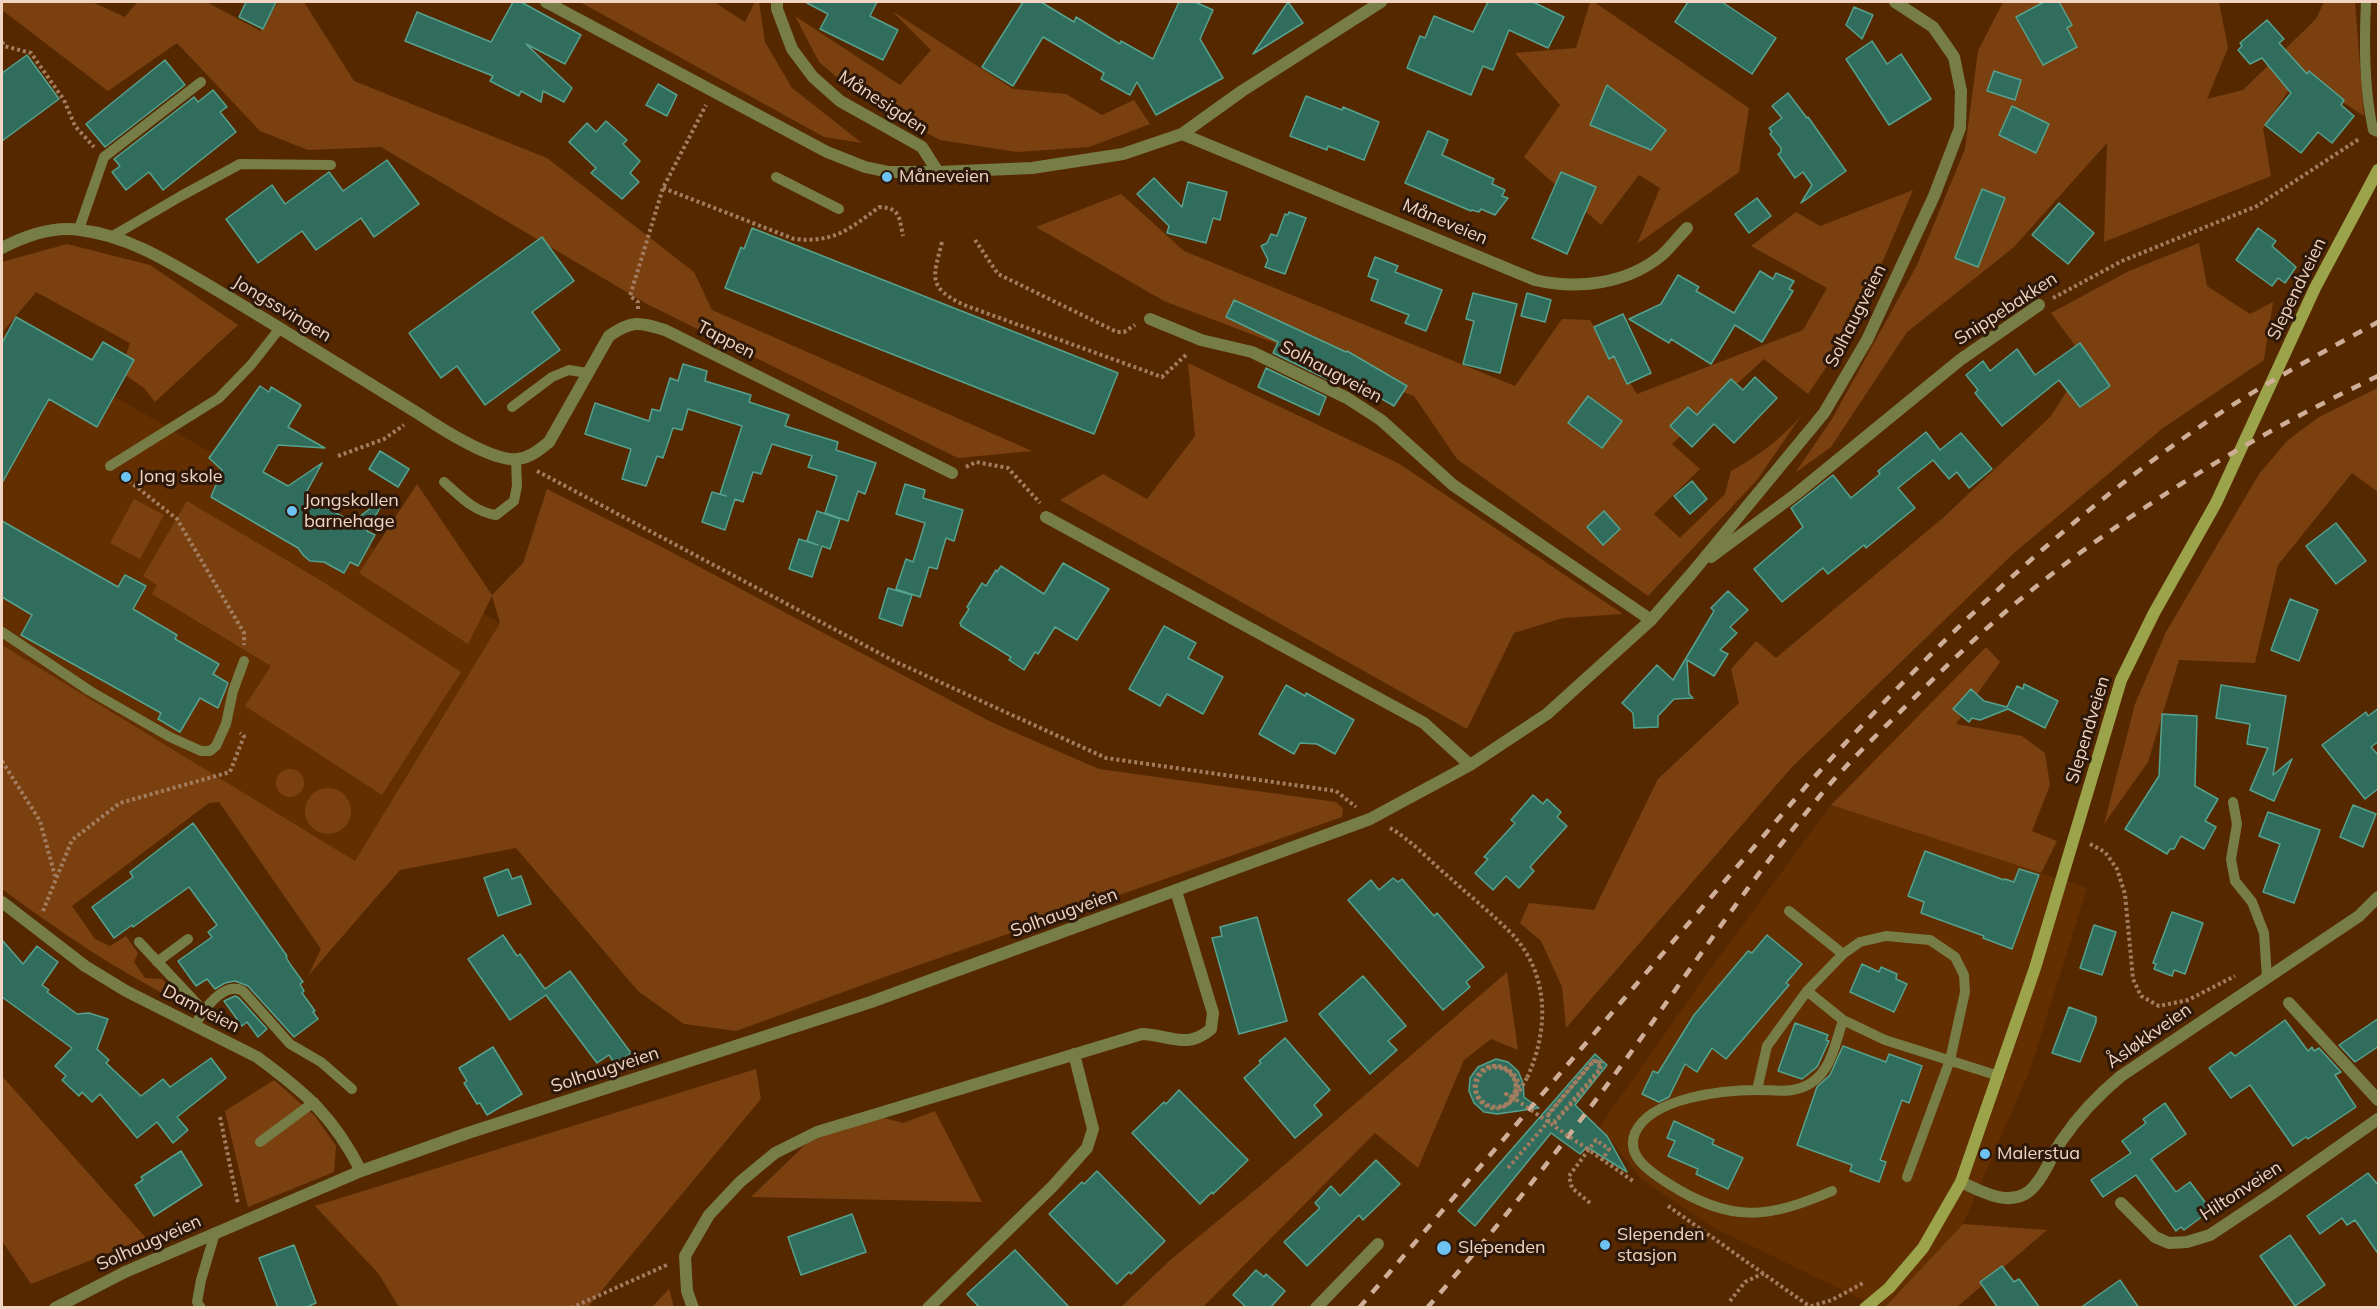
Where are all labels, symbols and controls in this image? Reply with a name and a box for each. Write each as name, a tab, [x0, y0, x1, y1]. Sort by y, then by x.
street label: Månesigden	[834, 66, 932, 140]
place label: Måneveien	[899, 166, 989, 188]
marker: Måneveien	[880, 170, 894, 184]
street label: Måneveien	[1399, 194, 1491, 250]
street label: Slependveien	[2263, 234, 2331, 344]
street label: Solhaugveien	[1821, 261, 1891, 371]
street label: Snippebakken	[1951, 268, 2061, 350]
street label: Jongssvingen	[229, 271, 335, 347]
street label: Tappen	[693, 316, 759, 364]
street label: Solhaugveien	[1276, 336, 1386, 408]
place label: Jong skole	[138, 466, 223, 488]
marker: Jong skole	[119, 470, 133, 484]
place label: Jongskollen barnehage	[304, 490, 399, 532]
marker: Jongskollen barnehage	[285, 504, 299, 518]
street label: Slependveien	[2061, 674, 2115, 786]
street label: Solhaugveien	[1008, 884, 1120, 942]
street label: Damveien	[159, 980, 243, 1038]
street label: Åsløkkveien	[2102, 999, 2196, 1073]
street label: Solhaugveien	[548, 1042, 662, 1098]
place label: Malerstua	[1997, 1143, 2080, 1165]
marker: Malerstua	[1978, 1147, 1992, 1161]
street label: Hiltonveien	[2196, 1157, 2286, 1225]
street label: Solhaugveien	[93, 1210, 205, 1276]
place label: Slependen stasjon	[1617, 1224, 1705, 1266]
place label: Slependen	[1458, 1237, 1546, 1259]
marker: Slependen stasjon	[1598, 1238, 1612, 1252]
marker: Slependen	[1435, 1239, 1453, 1257]

